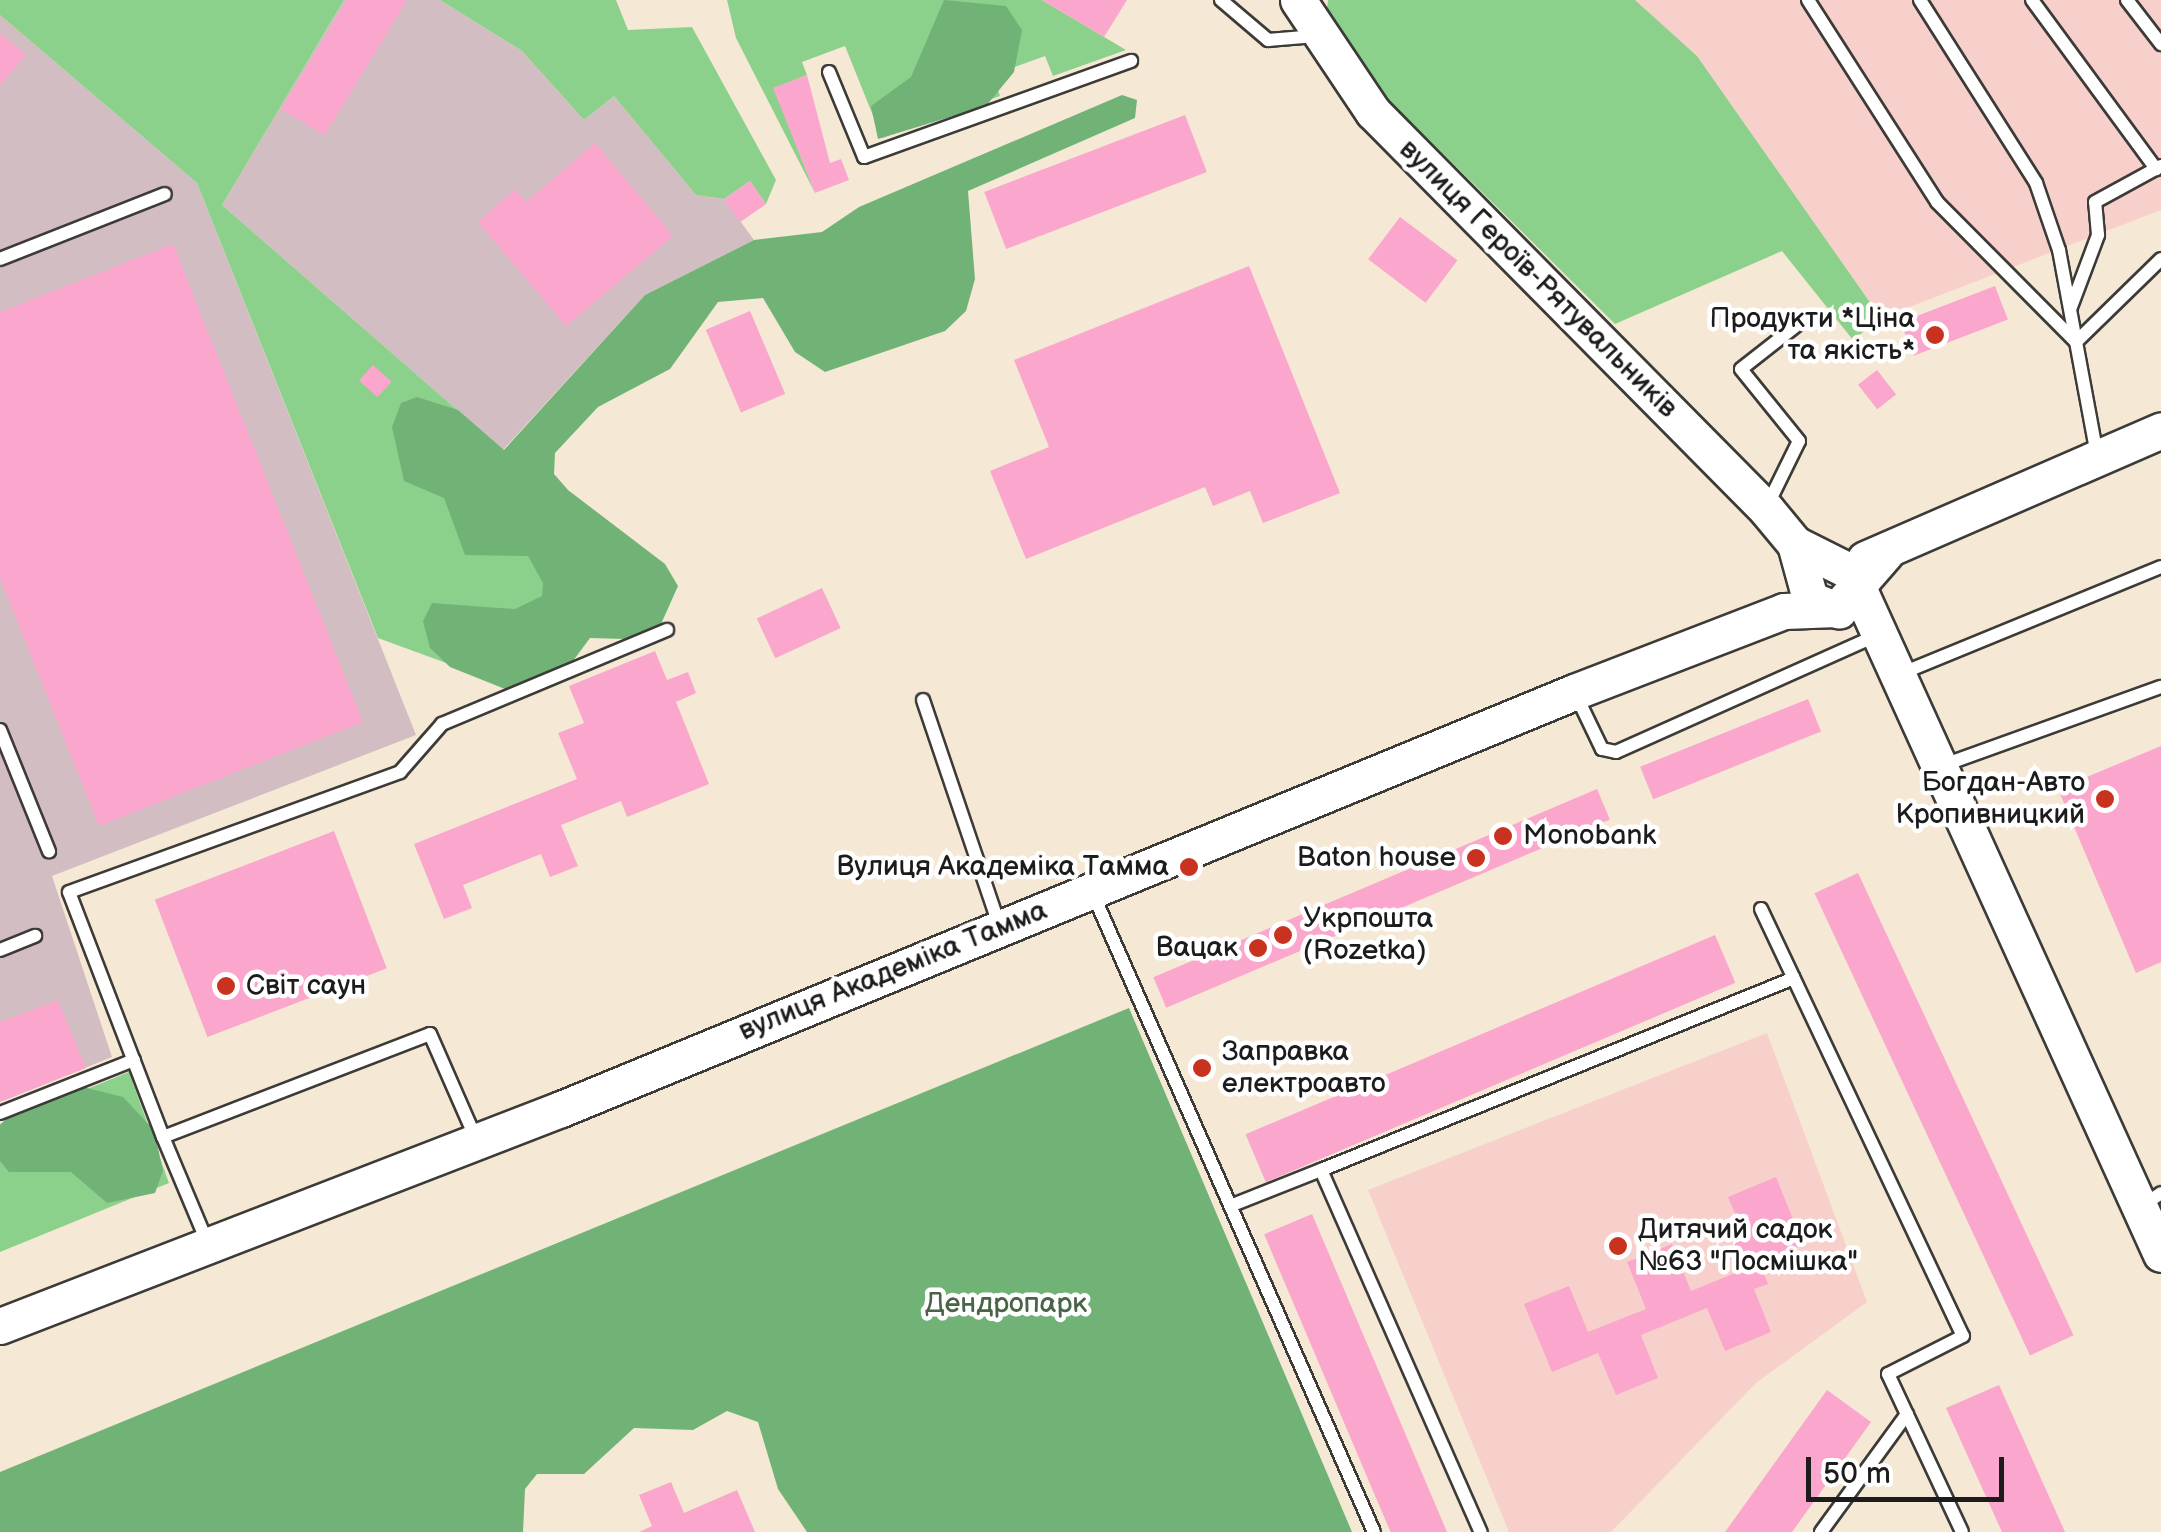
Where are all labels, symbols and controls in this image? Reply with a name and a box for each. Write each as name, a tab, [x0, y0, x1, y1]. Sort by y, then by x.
street label: вулиця Героїв-Рятувальників	[1392, 133, 1684, 425]
place label: Продукти *Ціна та якість*	[1710, 302, 1915, 368]
marker: Продукти *Ціна та якість*	[1924, 324, 1946, 346]
place label: Богдан-Авто Кропивницкий	[1896, 766, 2085, 832]
marker: Богдан-Авто Кропивницкий	[2094, 788, 2116, 810]
place label: Monobank	[1523, 819, 1656, 853]
marker: Monobank	[1492, 825, 1514, 847]
place label: Baton house	[1297, 841, 1456, 875]
marker: Baton house	[1465, 847, 1487, 869]
place label: Вулиця Академіка Тамма	[837, 850, 1169, 884]
marker: Вулиця Академіка Тамма	[1178, 856, 1200, 878]
street label: вулиця Академіка Тамма	[734, 894, 1052, 1048]
place label: Укрпошта (Rozetka)	[1303, 902, 1433, 968]
marker: Укрпошта (Rozetka)	[1272, 924, 1294, 946]
place label: Вацак	[1156, 931, 1238, 965]
marker: Вацак	[1247, 937, 1269, 959]
place label: Світ саун	[246, 969, 366, 1003]
marker: Світ саун	[215, 975, 237, 997]
place label: Заправка електроавто	[1222, 1035, 1386, 1101]
marker: Заправка електроавто	[1191, 1057, 1213, 1079]
place label: Дитячий садок №63 "Посмішка"	[1638, 1213, 1858, 1279]
marker: Дитячий садок №63 "Посмішка"	[1607, 1235, 1629, 1257]
park label: Дендропарк	[925, 1287, 1087, 1321]
scale bar	[1811, 1437, 2008, 1499]
text: 50 m	[1823, 1456, 1891, 1492]

